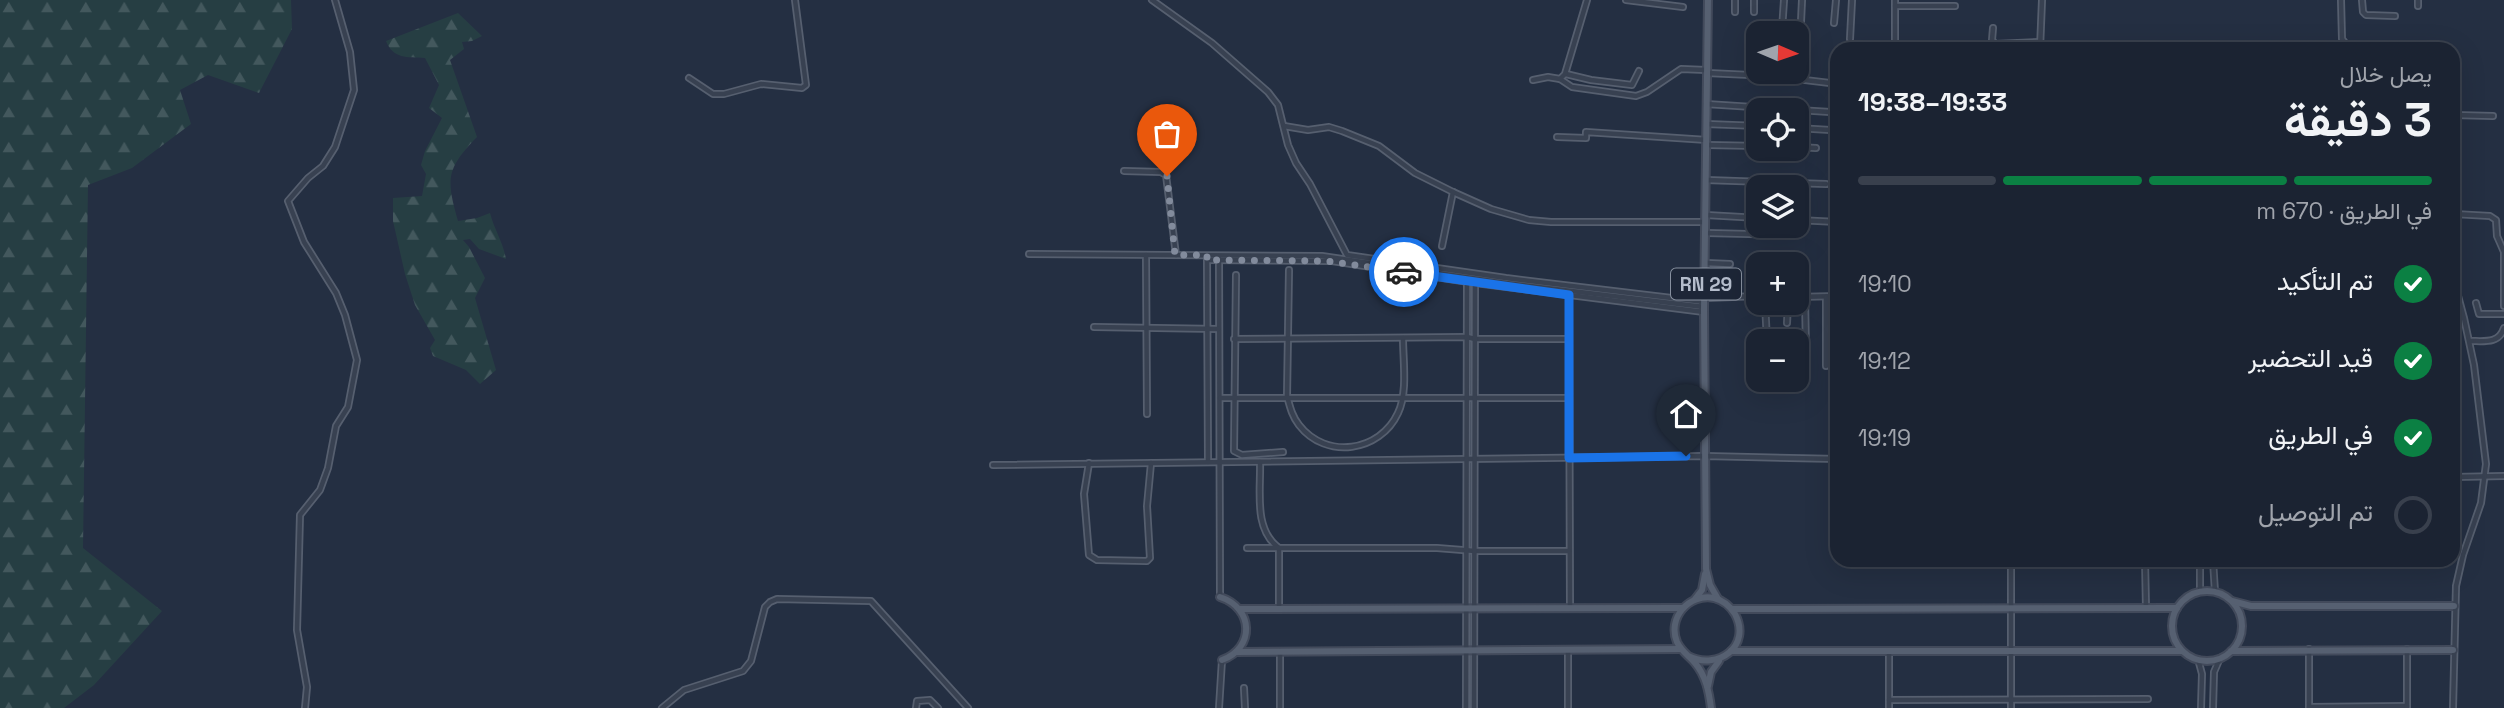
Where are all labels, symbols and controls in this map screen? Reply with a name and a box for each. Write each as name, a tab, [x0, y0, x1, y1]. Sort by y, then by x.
north arrow	[1746, 21, 1810, 84]
map controls	[1746, 21, 1809, 392]
text: يصل خلال	[2340, 59, 2432, 89]
text: 19:33–19:38	[1858, 85, 2007, 119]
text: 3 دقيقة	[2284, 91, 2432, 149]
button: locate	[1746, 98, 1809, 161]
pin	[1137, 104, 1197, 176]
icon: bag	[1148, 115, 1186, 153]
button: layers	[1746, 175, 1809, 238]
text: في الطريق · 670 m	[2256, 196, 2432, 226]
courier	[1369, 237, 1439, 307]
button: +	[1746, 252, 1809, 315]
icon: car	[1385, 253, 1423, 291]
text: تم التأكيد	[2277, 264, 2373, 298]
icon: check	[2394, 265, 2432, 303]
road number: RN 29	[1671, 268, 1741, 300]
text: 19:10	[1858, 269, 1912, 299]
button: −	[1746, 329, 1809, 392]
text: قيد التحضير	[2248, 341, 2373, 375]
icon: check	[2394, 342, 2432, 380]
text: 19:12	[1858, 346, 1911, 376]
pin	[1656, 384, 1716, 456]
icon: home	[1667, 395, 1705, 433]
text: في الطريق	[2268, 418, 2373, 452]
icon: check	[2394, 419, 2432, 457]
text: 19:19	[1858, 423, 1911, 453]
text: تم التوصيل	[2258, 495, 2373, 529]

